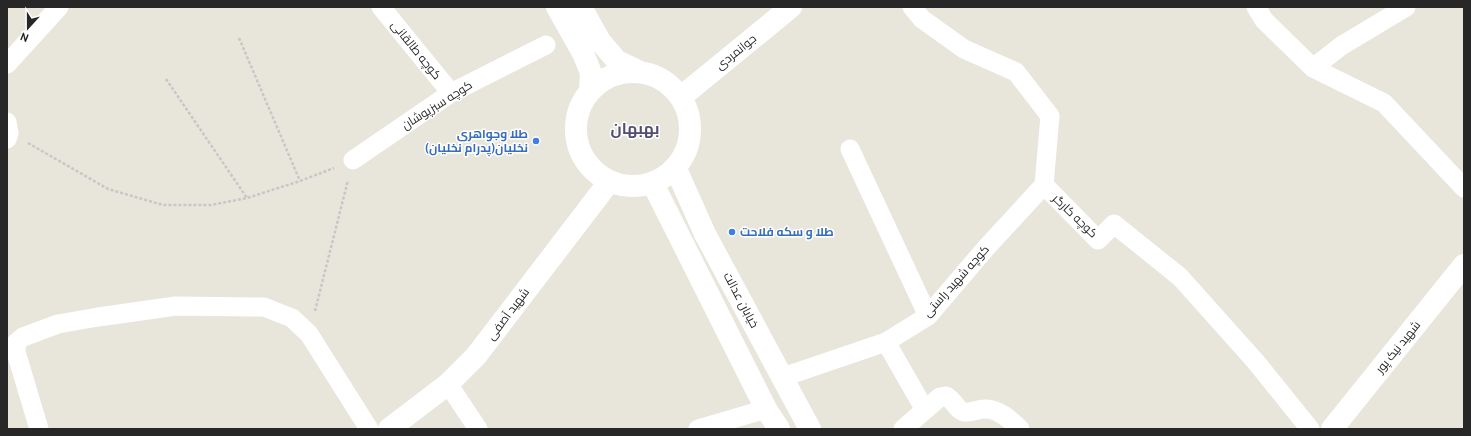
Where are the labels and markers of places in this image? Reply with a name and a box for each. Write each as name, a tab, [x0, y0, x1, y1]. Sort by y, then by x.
place label: طلا وجواهری نخلیان(پدرام نخلیان)	[425, 126, 528, 157]
marker: طلا وجواهری نخلیان(پدرام نخلیان)	[531, 136, 541, 146]
place label: طلا و سکه فلاحت	[740, 224, 834, 240]
marker: طلا و سکه فلاحت	[727, 227, 737, 237]

